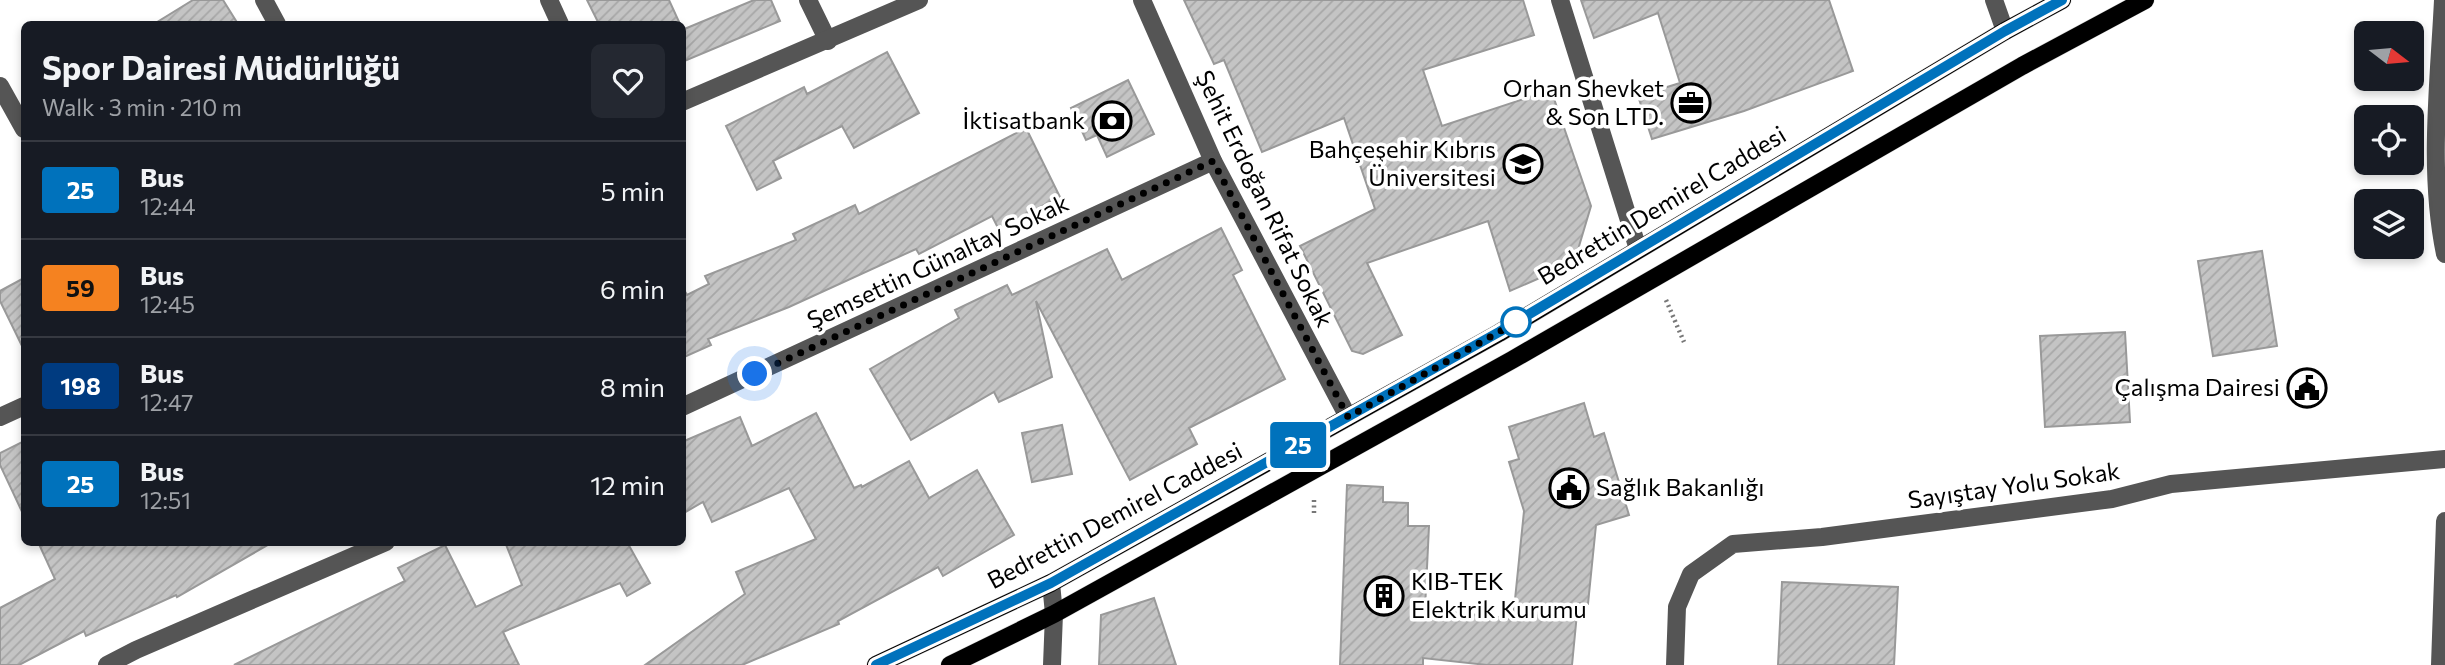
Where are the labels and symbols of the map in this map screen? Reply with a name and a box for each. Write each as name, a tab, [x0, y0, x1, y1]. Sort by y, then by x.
north arrow	[2354, 21, 2424, 91]
street label: Şehit Erdoğan Rifat Sokak	[1191, 65, 1340, 331]
place label: Orhan Shevket & Son LTD.	[1503, 73, 1664, 130]
office icon: Orhan Shevket & Son LTD.	[1670, 82, 1712, 124]
bank icon: İktisatbank	[1091, 100, 1133, 142]
place label: İktisatbank	[962, 105, 1085, 134]
street label: Bedrettin Demirel Caddesi	[1532, 119, 1791, 290]
place label: Bahçeşehir Kıbrıs Üniversitesi	[1309, 134, 1496, 191]
school or university icon: Bahçeşehir Kıbrıs Üniversitesi	[1502, 143, 1544, 185]
street label: Şemsettin Günaltay Sokak	[802, 187, 1073, 334]
unlabelled marker	[1501, 307, 1531, 337]
your location	[737, 356, 772, 391]
public building icon: Çalışma Dairesi	[2286, 367, 2328, 409]
place label: Çalışma Dairesi	[2114, 372, 2280, 401]
line badge: 25	[1266, 422, 1330, 468]
street label: Bedrettin Demirel Caddesi	[982, 435, 1247, 594]
street label: Sayıştay Yolu Sokak	[1906, 455, 2122, 514]
public building icon: Sağlık Bakanlığı	[1548, 467, 1590, 509]
place label: Sağlık Bakanlığı	[1596, 472, 1764, 501]
place label: KIB-TEK Elektrik Kurumu	[1411, 566, 1587, 623]
building icon: KIB-TEK Elektrik Kurumu	[1363, 575, 1405, 617]

